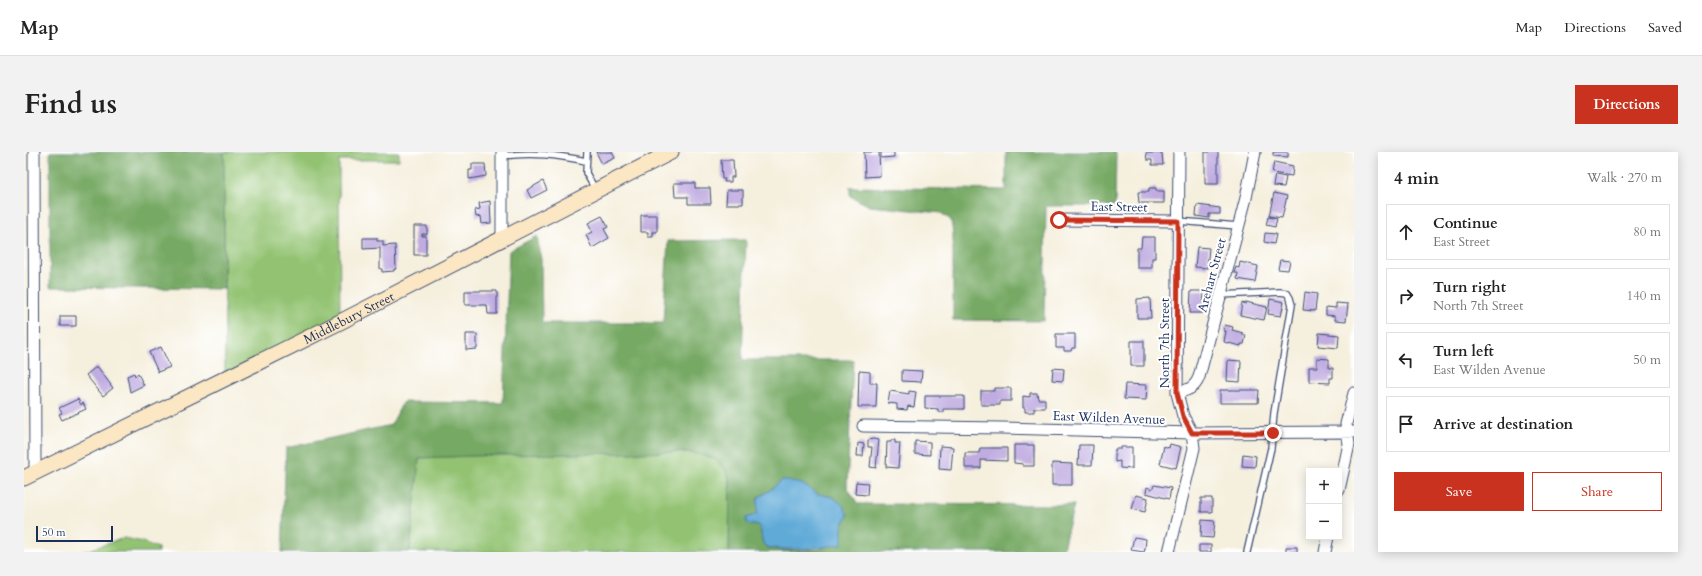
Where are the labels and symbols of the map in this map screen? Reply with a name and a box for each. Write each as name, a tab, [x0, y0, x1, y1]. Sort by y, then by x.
street label: East Street	[1090, 198, 1148, 216]
route start	[1050, 211, 1068, 229]
street label: Arehart Street	[1193, 236, 1231, 314]
street label: Middlebury Street	[300, 288, 397, 349]
street label: North 7th Street	[1156, 298, 1174, 388]
street label: East Wilden Avenue	[1052, 407, 1166, 429]
route end	[1264, 424, 1282, 442]
scale bar	[36, 524, 113, 543]

